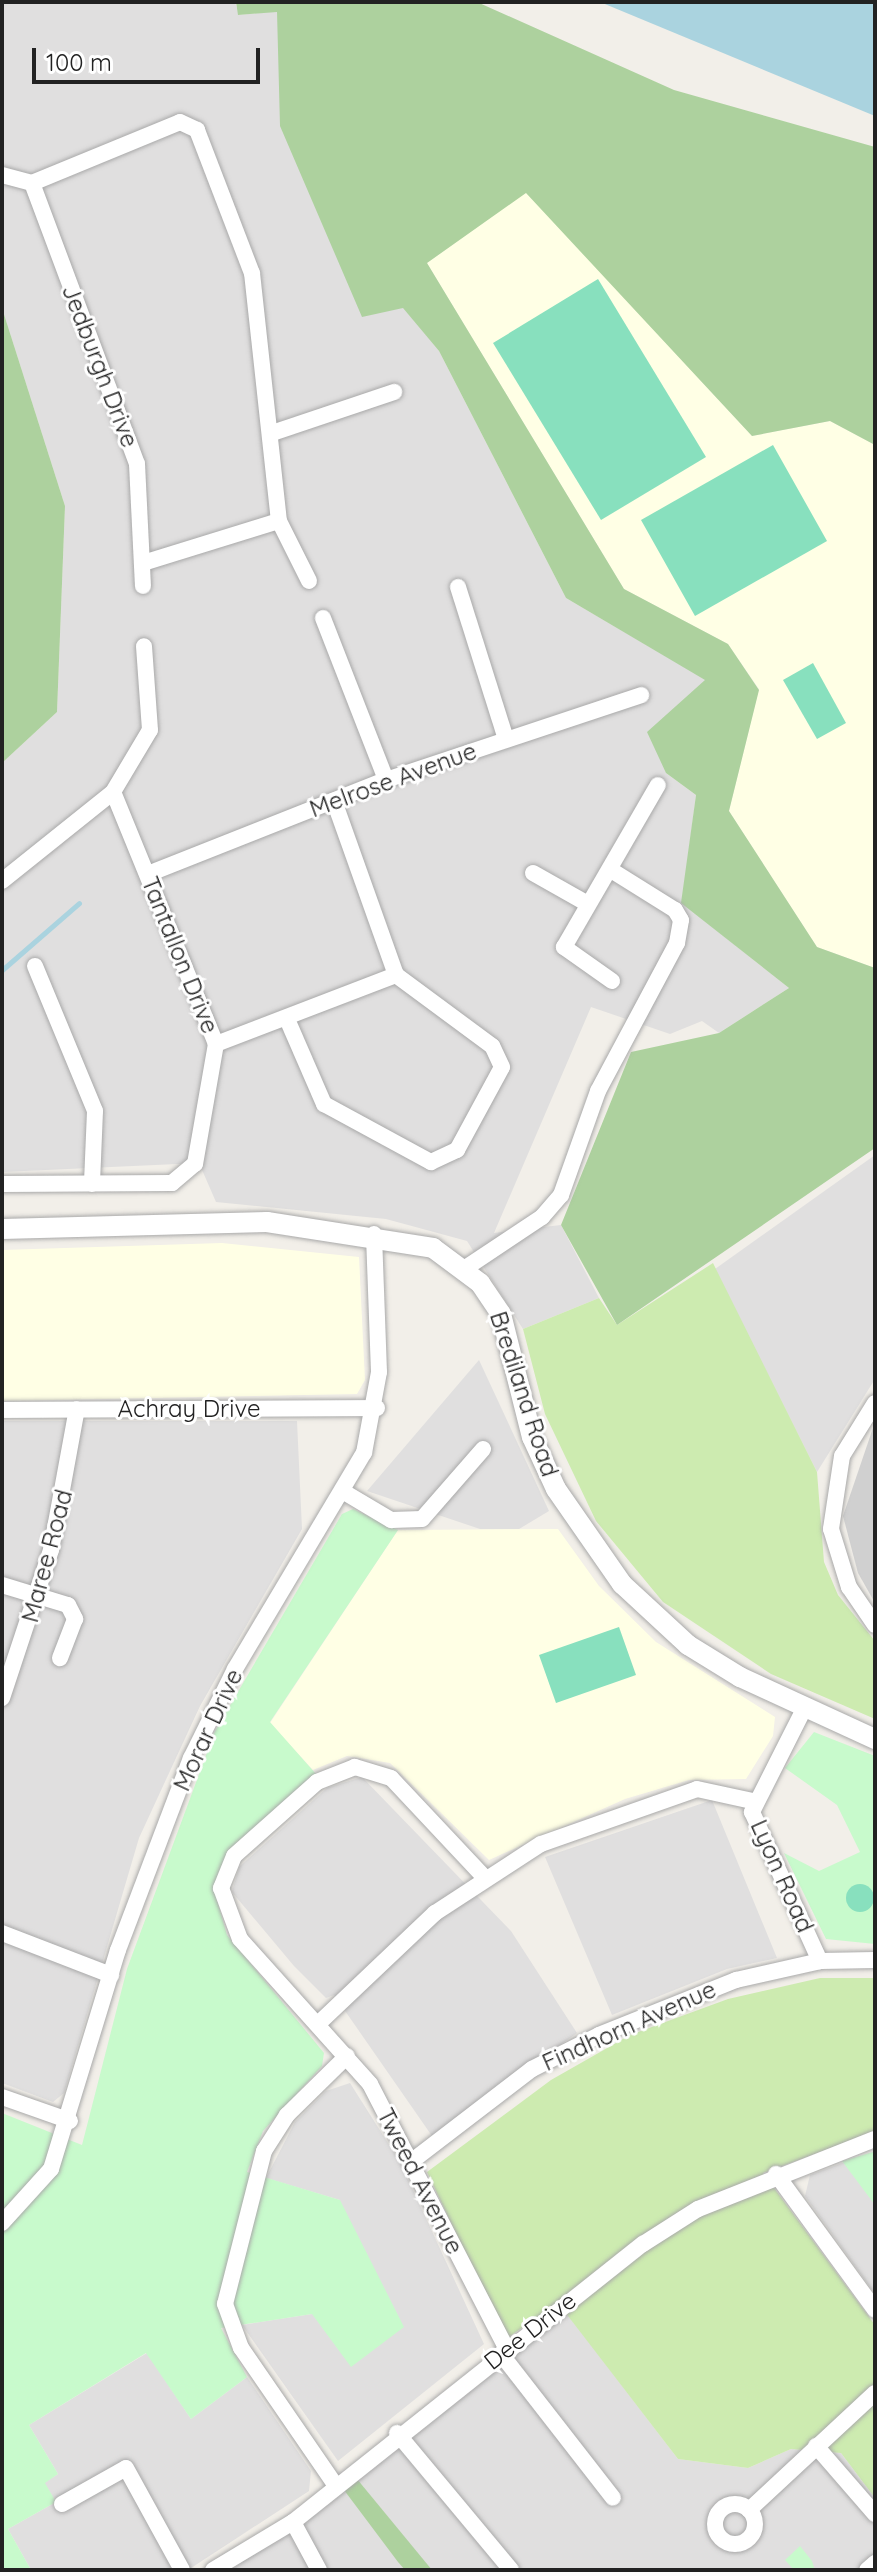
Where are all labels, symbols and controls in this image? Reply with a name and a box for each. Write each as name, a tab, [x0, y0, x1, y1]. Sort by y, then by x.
scale bar	[36, 32, 264, 82]
text: 100 m	[46, 47, 112, 77]
street label: Jedburgh Drive	[56, 281, 144, 451]
street label: Melrose Avenue	[306, 736, 480, 824]
street label: Tantallon Drive	[135, 872, 225, 1038]
street label: Brediland Road	[484, 1308, 564, 1480]
street label: Achray Drive	[117, 1395, 261, 1423]
street label: Maree Road	[15, 1486, 79, 1626]
street label: Morar Drive	[167, 1664, 249, 1796]
street label: Lyon Road	[744, 1815, 820, 1937]
street label: Findhorn Avenue	[538, 1975, 720, 2077]
street label: Tweed Avenue	[371, 2103, 469, 2259]
street label: Dee Drive	[478, 2286, 582, 2376]

